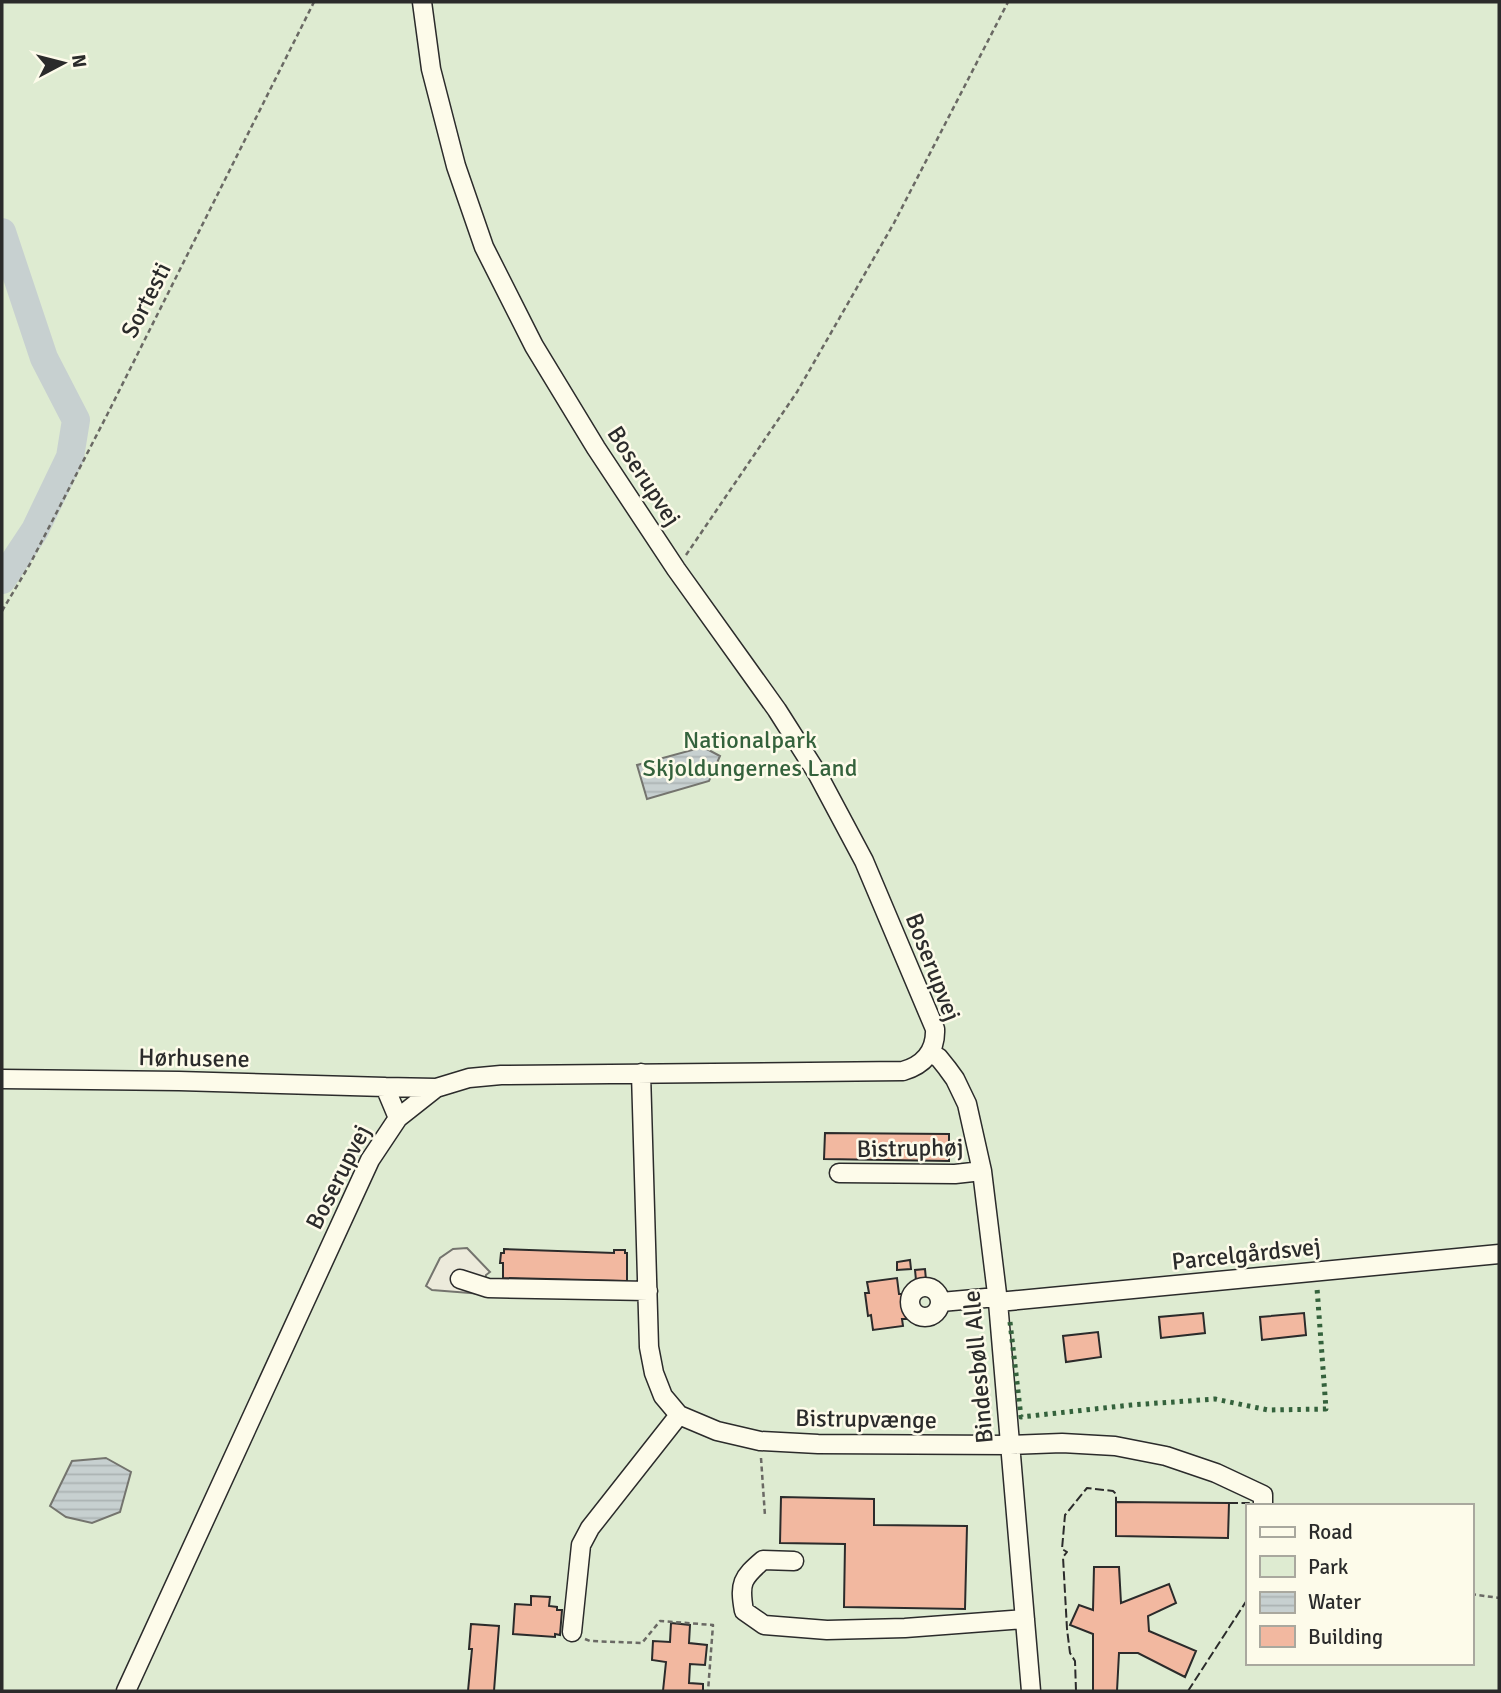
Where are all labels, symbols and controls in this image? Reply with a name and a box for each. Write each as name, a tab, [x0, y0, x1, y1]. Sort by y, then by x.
north arrow	[28, 28, 98, 98]
text: N	[66, 53, 92, 69]
street label: Sortesti	[114, 257, 178, 343]
street label: Boserupvej	[601, 420, 687, 532]
park label: Nationalpark Skjoldungernes Land	[643, 725, 857, 783]
street label: Boserupvej	[899, 909, 967, 1025]
street label: Hørhusene	[138, 1042, 250, 1074]
street label: Boserupvej	[299, 1120, 377, 1234]
street label: Bistruphøj	[856, 1132, 964, 1164]
street label: Parcelgårdsvej	[1170, 1231, 1322, 1277]
street label: Bindesbøll Alle	[956, 1289, 1000, 1445]
street label: Bistrupvænge	[795, 1403, 937, 1435]
legend	[1246, 1504, 1473, 1665]
text: Road	[1308, 1519, 1353, 1545]
text: Park	[1308, 1554, 1349, 1580]
text: Water	[1308, 1589, 1361, 1615]
text: Building	[1308, 1624, 1383, 1650]

